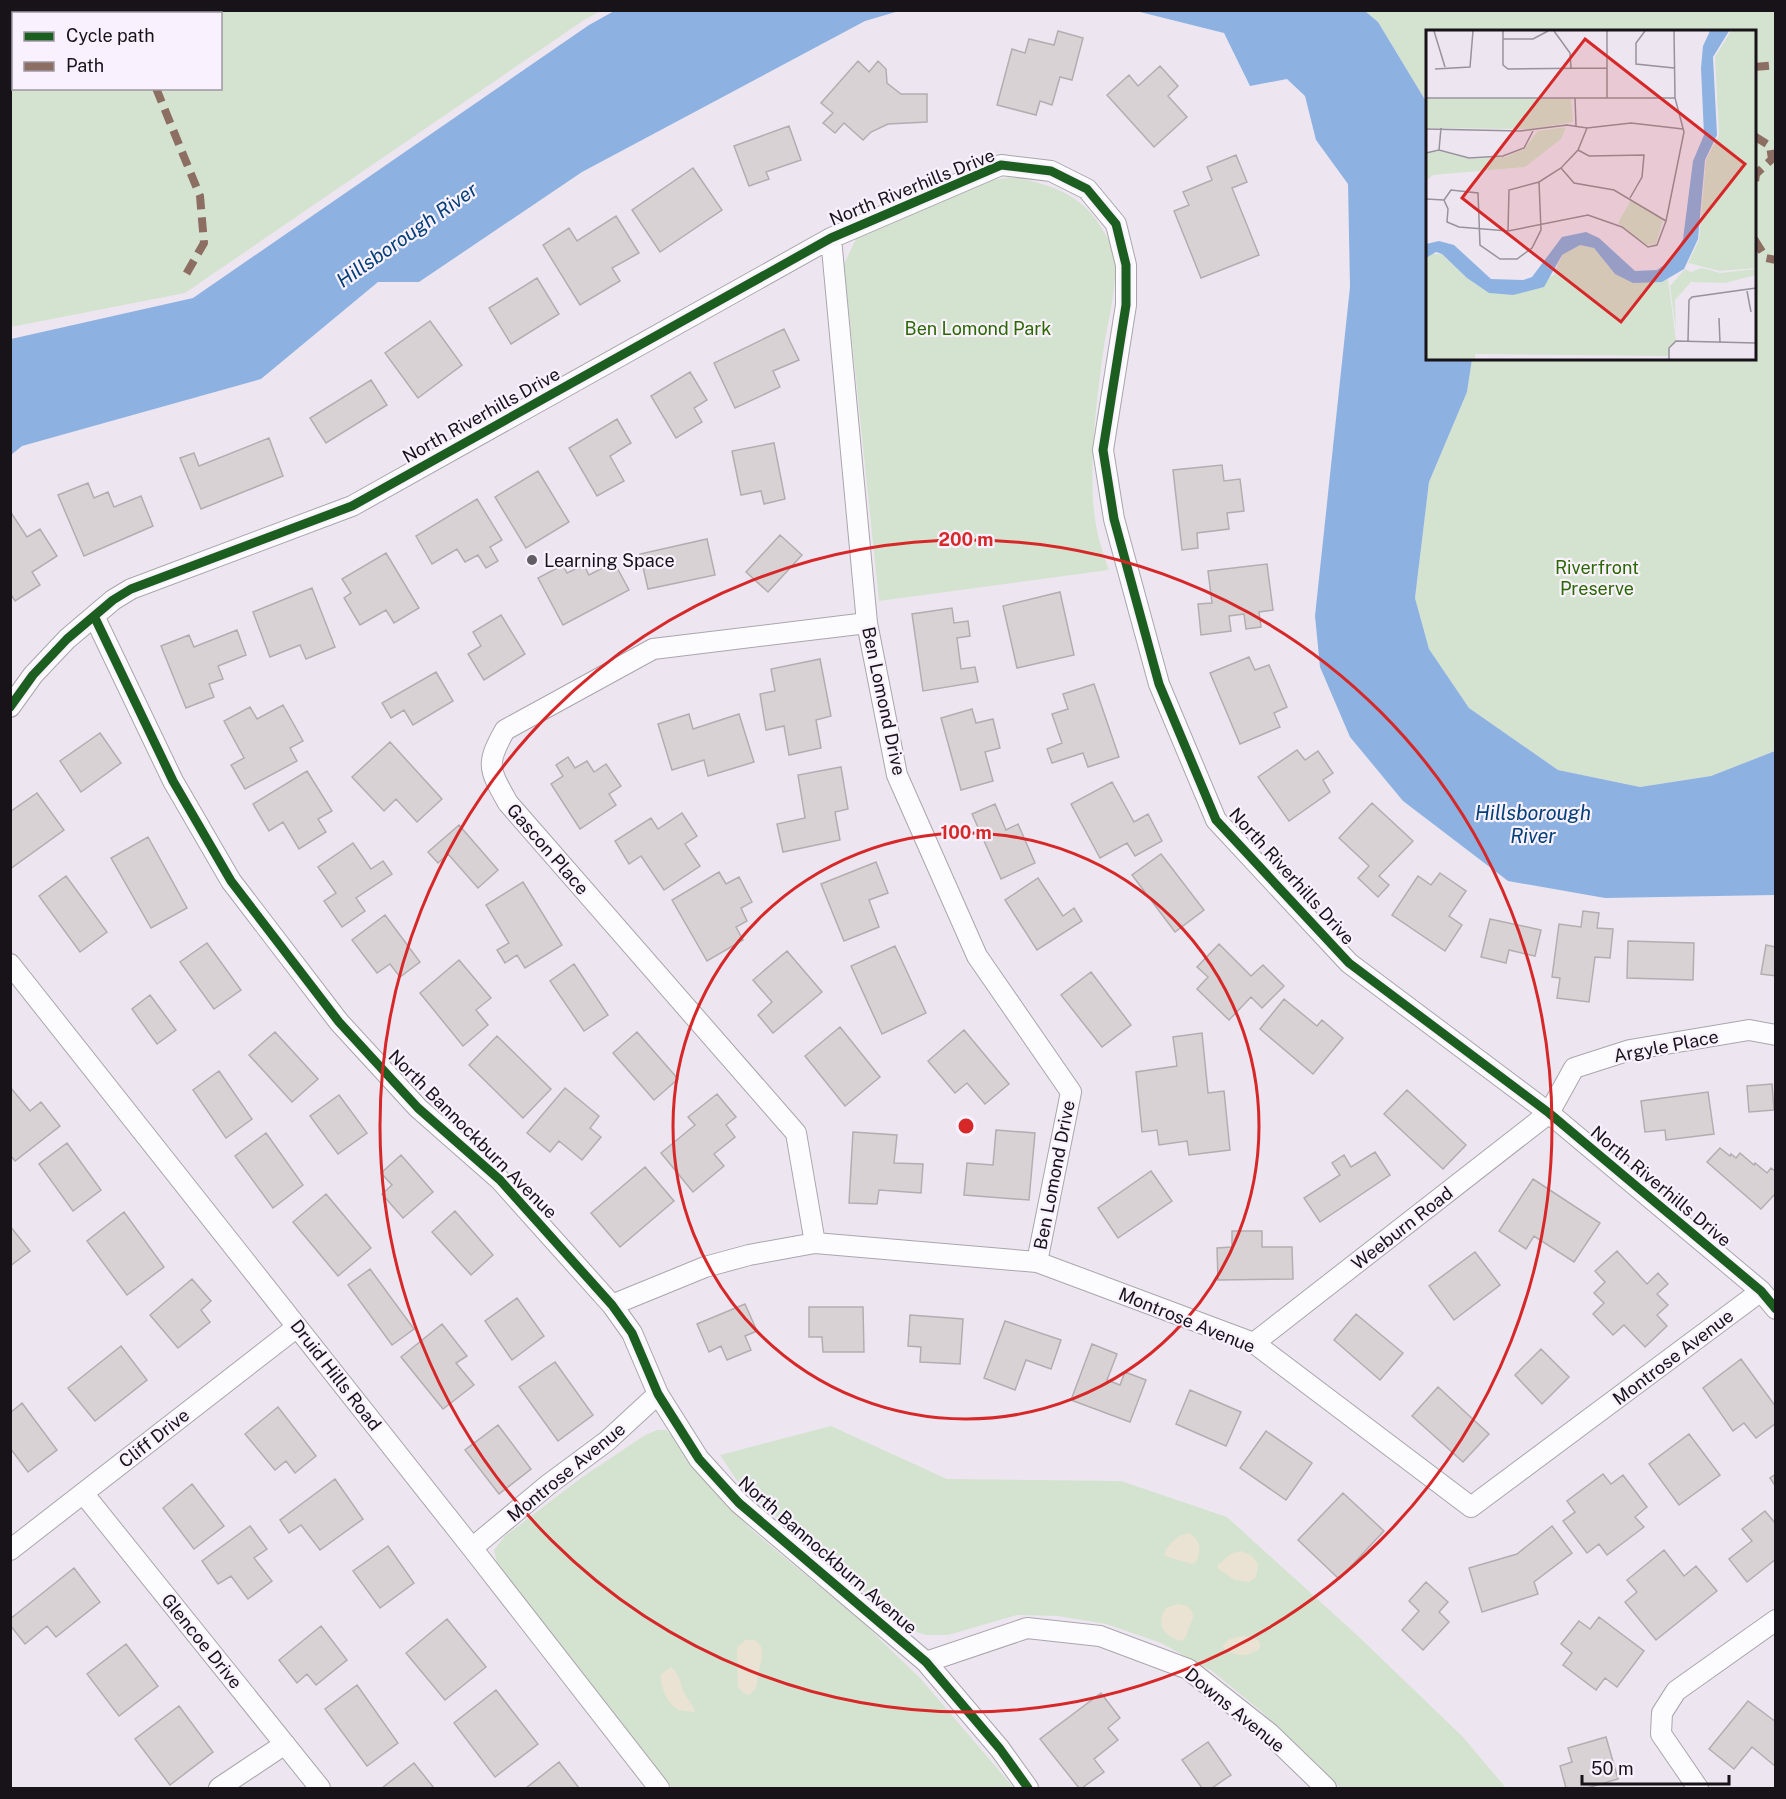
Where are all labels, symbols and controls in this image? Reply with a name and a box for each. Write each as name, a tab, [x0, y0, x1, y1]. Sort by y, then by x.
legend	[12, 12, 222, 90]
text: Cycle path	[66, 25, 155, 46]
inset map	[1426, 30, 1756, 360]
text: Path	[66, 55, 104, 76]
street label: North Riverhills Drive	[826, 144, 998, 230]
water label: Hillsborough River	[332, 177, 482, 293]
park label: Ben Lomond Park	[905, 318, 1051, 339]
street label: North Riverhills Drive	[399, 363, 563, 467]
text: 200 m	[939, 529, 993, 550]
place label: Learning Space	[544, 550, 675, 571]
marker: Learning Space	[525, 553, 539, 567]
park label: Riverfront Preserve	[1555, 557, 1639, 599]
street label: Ben Lomond Drive	[858, 625, 910, 777]
street label: Gascon Place	[503, 799, 593, 899]
water label: Hillsborough River	[1475, 801, 1591, 848]
street label: North Riverhills Drive	[1225, 803, 1359, 949]
text: 100 m	[940, 822, 992, 843]
street label: Argyle Place	[1612, 1026, 1720, 1066]
street label: North Bannockburn Avenue	[384, 1045, 562, 1223]
street label: Ben Lomond Drive	[1029, 1099, 1079, 1251]
centre of rings	[956, 1116, 976, 1136]
street label: North Riverhills Drive	[1587, 1121, 1735, 1251]
street label: Weeburn Road	[1347, 1182, 1457, 1274]
street label: Montrose Avenue	[1116, 1283, 1258, 1357]
street label: Montrose Avenue	[1609, 1305, 1737, 1409]
street label: Druid Hills Road	[286, 1316, 386, 1434]
street label: Cliff Drive	[115, 1404, 193, 1472]
street label: Montrose Avenue	[503, 1418, 629, 1526]
street label: North Bannockburn Avenue	[734, 1472, 922, 1638]
street label: Glencoe Drive	[157, 1589, 247, 1693]
street label: Downs Avenue	[1181, 1663, 1289, 1757]
scale bar	[1582, 1748, 1729, 1786]
text: 50 m	[1591, 1758, 1634, 1779]

